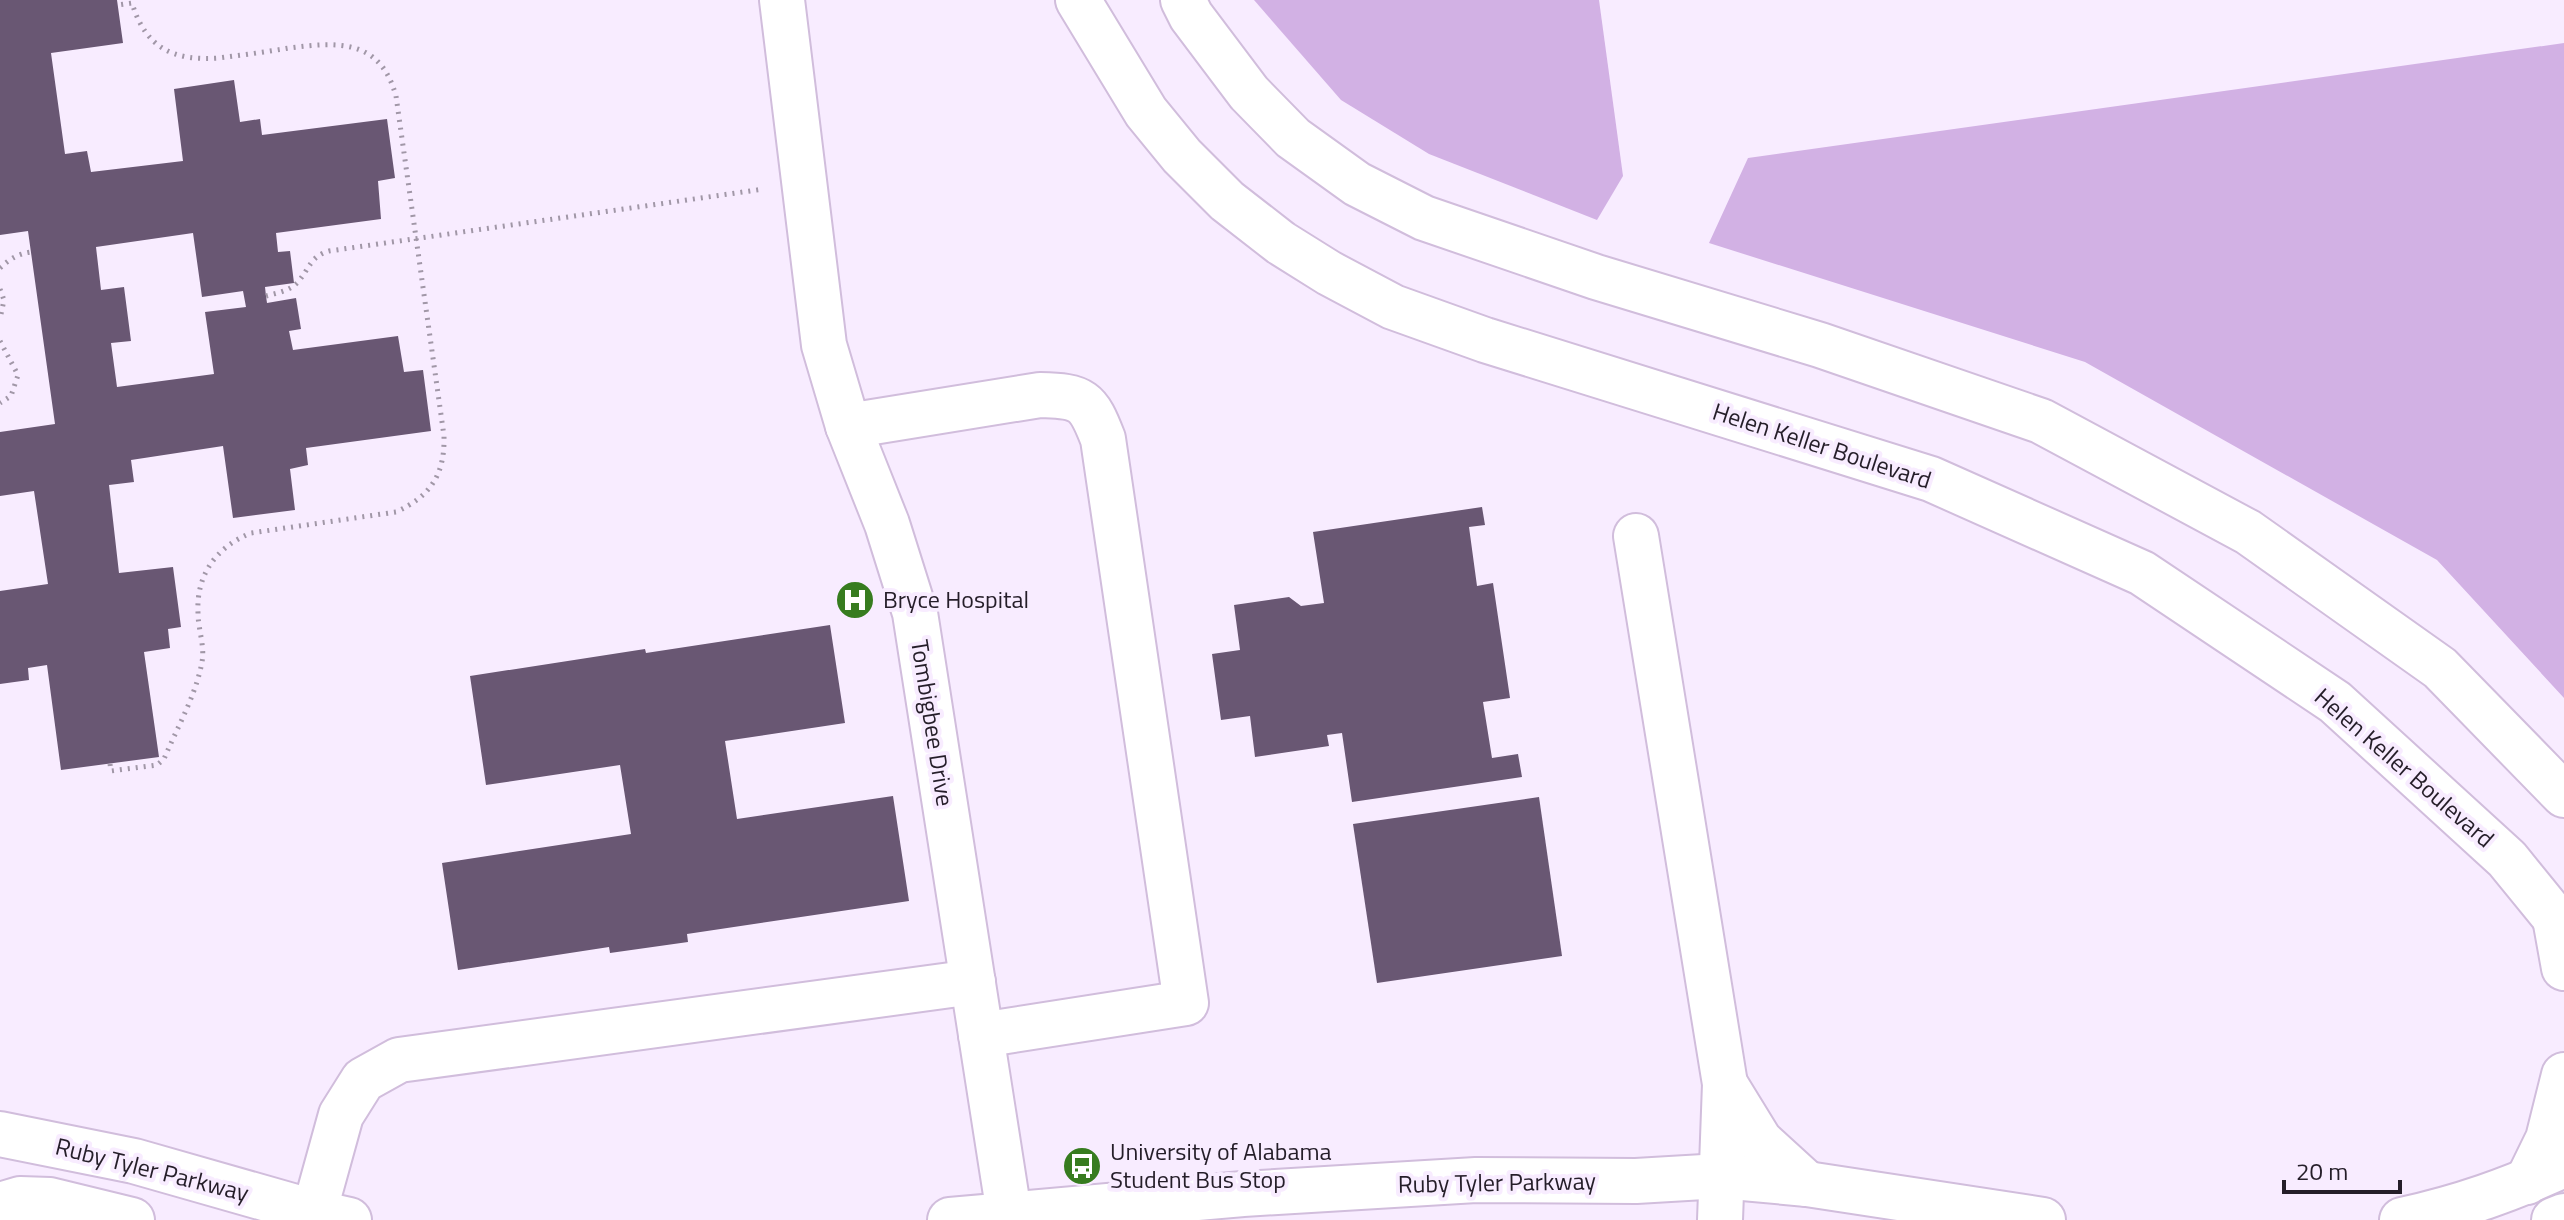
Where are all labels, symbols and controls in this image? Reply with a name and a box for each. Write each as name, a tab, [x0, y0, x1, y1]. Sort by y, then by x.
street label: Helen Keller Boulevard	[1708, 393, 1936, 497]
hospital icon: Bryce Hospital	[834, 579, 876, 621]
place label: Bryce Hospital	[883, 581, 1029, 617]
street label: Tombigbee Drive	[902, 637, 964, 809]
street label: Helen Keller Boulevard	[2307, 679, 2502, 856]
street label: Ruby Tyler Parkway	[52, 1128, 253, 1211]
place label: University of Alabama Student Bus Stop	[1110, 1133, 1332, 1197]
scale bar	[2284, 1144, 2400, 1194]
bus stop icon: University of Alabama Student Bus Stop	[1061, 1145, 1103, 1187]
text: 20 m	[2296, 1153, 2348, 1189]
street label: Ruby Tyler Parkway	[1398, 1162, 1597, 1202]

